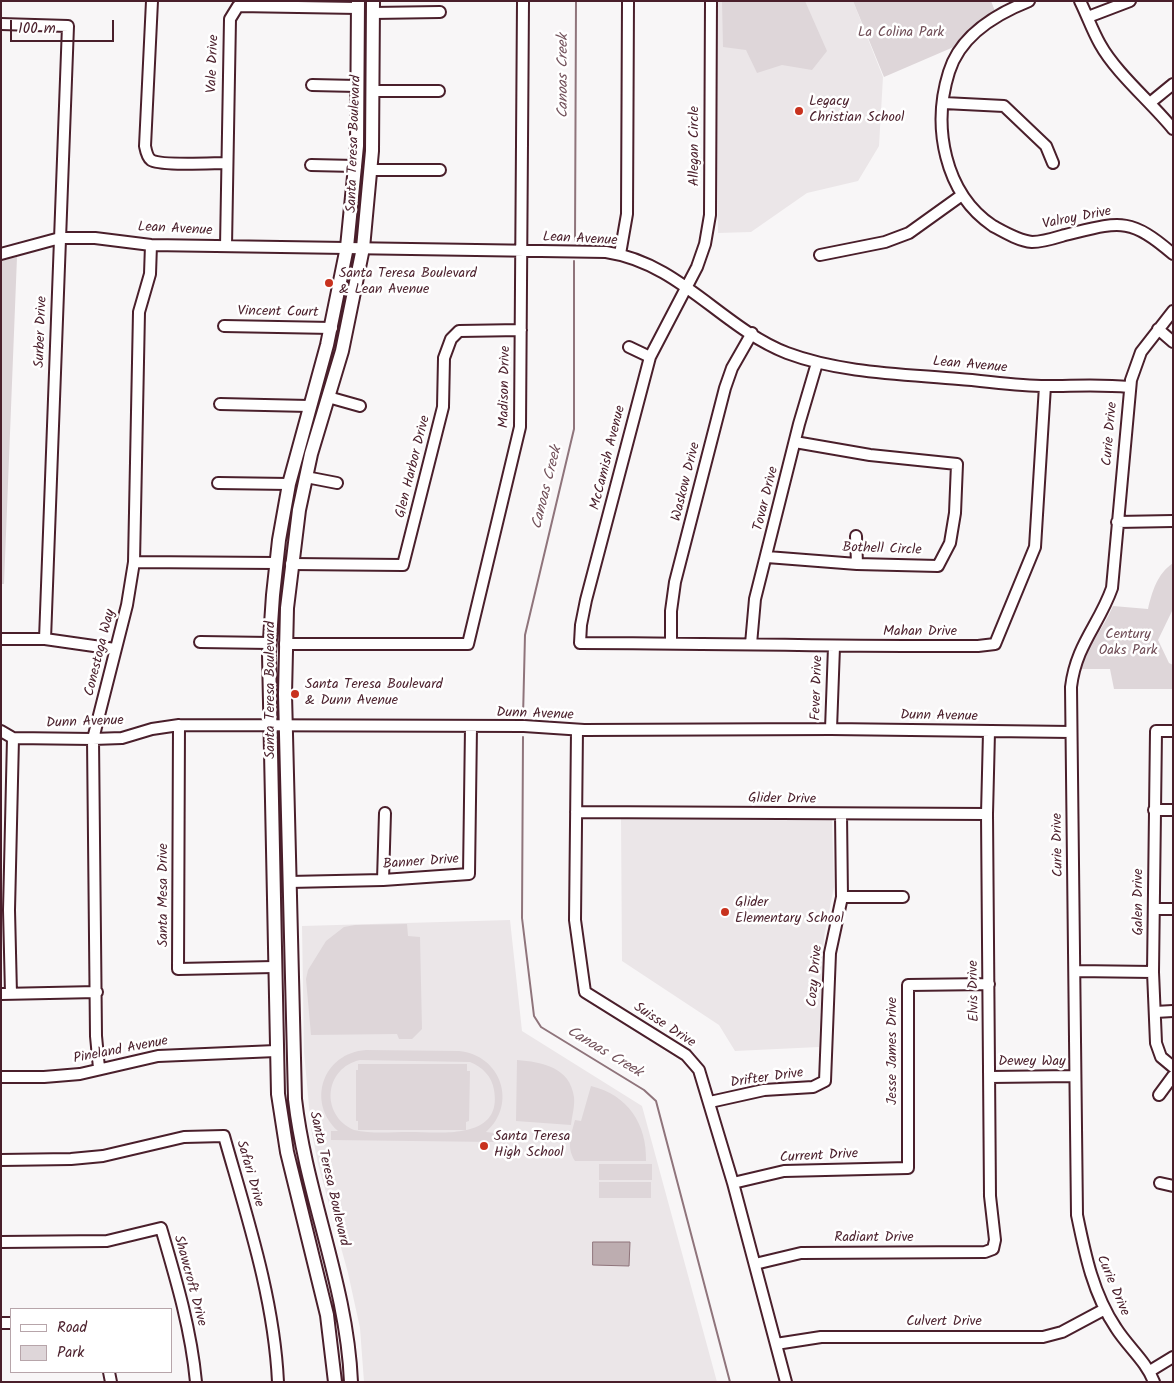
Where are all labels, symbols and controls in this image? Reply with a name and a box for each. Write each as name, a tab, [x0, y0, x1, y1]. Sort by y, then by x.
scale bar	[12, 10, 116, 42]
text: 100 m	[18, 17, 56, 41]
park label: La Colina Park	[858, 26, 944, 42]
street label: Vale Drive	[205, 34, 223, 94]
water label: Canoas Creek	[555, 34, 573, 118]
street label: Santa Teresa Boulevard	[344, 75, 366, 213]
place label: Legacy Christian School	[809, 95, 904, 128]
marker: Legacy Christian School	[793, 105, 805, 117]
street label: Allegan Circle	[688, 106, 704, 186]
street label: Valroy Drive	[1041, 204, 1113, 234]
street label: Lean Avenue	[137, 220, 213, 240]
street label: Lean Avenue	[542, 230, 618, 250]
place label: Santa Teresa Boulevard & Lean Avenue	[339, 267, 477, 300]
marker: Santa Teresa Boulevard & Lean Avenue	[323, 277, 335, 289]
street label: Surber Drive	[32, 296, 52, 368]
street label: Vincent Court	[237, 304, 319, 322]
street label: Madison Drive	[497, 346, 515, 428]
street label: Lean Avenue	[932, 354, 1008, 378]
street label: Curie Drive	[1100, 401, 1122, 467]
street label: McCamish Avenue	[588, 404, 630, 512]
street label: Glen Harbor Drive	[393, 414, 435, 520]
street label: Waskow Drive	[669, 441, 705, 523]
water label: Canoas Creek	[529, 445, 567, 531]
street label: Tovar Drive	[751, 465, 783, 533]
street label: Bothell Circle	[842, 540, 922, 560]
street label: Conestoga Way	[82, 608, 120, 698]
street label: Santa Teresa Boulevard	[264, 621, 280, 759]
street label: Mahan Drive	[883, 625, 957, 641]
park label: Century Oaks Park	[1099, 628, 1157, 660]
street label: Fever Drive	[808, 655, 828, 721]
place label: Santa Teresa Boulevard & Dunn Avenue	[305, 678, 443, 710]
marker: Santa Teresa Boulevard & Dunn Avenue	[289, 688, 301, 700]
street label: Dunn Avenue	[496, 705, 574, 725]
street label: Dunn Avenue	[900, 708, 978, 726]
street label: Dunn Avenue	[46, 713, 124, 733]
street label: Glider Drive	[748, 791, 816, 809]
street label: Curie Drive	[1050, 813, 1068, 877]
street label: Santa Mesa Drive	[157, 843, 173, 947]
street label: Banner Drive	[382, 852, 460, 874]
street label: Galen Drive	[1132, 868, 1148, 936]
place label: Glider Elementary School	[735, 896, 844, 929]
marker: Glider Elementary School	[719, 906, 731, 918]
street label: Cozy Drive	[805, 944, 827, 1008]
street label: Elvis Drive	[966, 960, 984, 1022]
street label: Jesse James Drive	[886, 997, 902, 1105]
street label: Suisse Drive	[630, 1000, 698, 1052]
water label: Canoas Creek	[563, 1023, 645, 1083]
street label: Pineland Avenue	[72, 1034, 170, 1068]
street label: Dewey Way	[998, 1055, 1066, 1071]
street label: Drifter Drive	[729, 1066, 805, 1092]
street label: Santa Teresa Boulevard	[304, 1110, 352, 1248]
place label: Santa Teresa High School	[494, 1130, 570, 1162]
street label: Safari Drive	[231, 1139, 267, 1209]
marker: Santa Teresa High School	[478, 1140, 490, 1152]
street label: Current Drive	[779, 1147, 859, 1167]
street label: Radiant Drive	[834, 1231, 914, 1247]
street label: Shawcroft Drive	[169, 1234, 209, 1328]
street label: Curie Drive	[1092, 1253, 1132, 1319]
legend	[10, 1308, 172, 1373]
street label: Culvert Drive	[906, 1315, 982, 1331]
text: Road	[57, 1316, 87, 1340]
text: Park	[57, 1341, 84, 1365]

